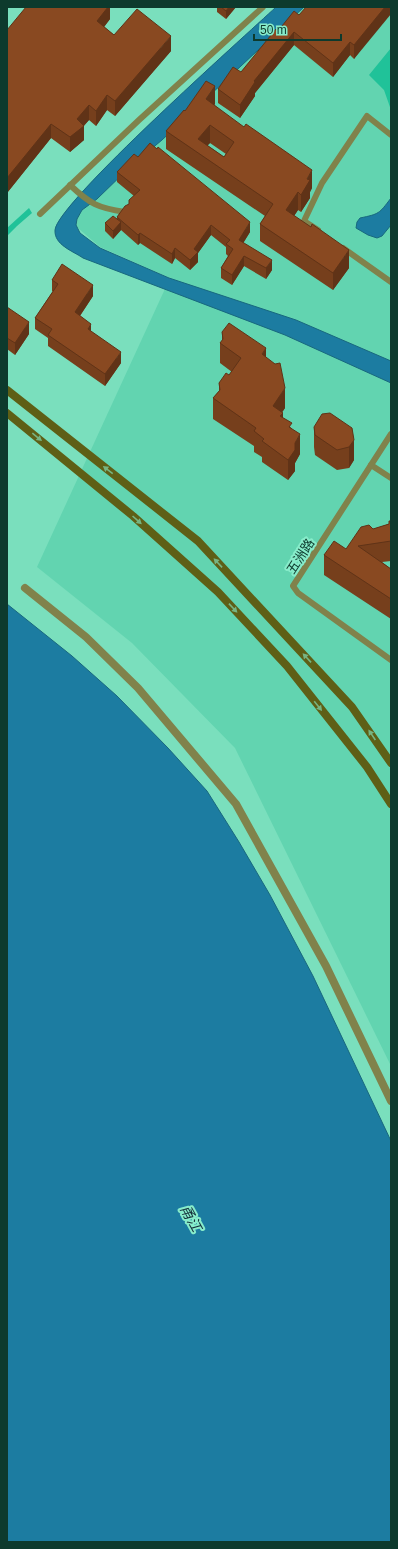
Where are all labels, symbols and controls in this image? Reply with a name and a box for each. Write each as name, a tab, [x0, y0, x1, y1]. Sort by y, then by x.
scale bar	[254, 16, 341, 42]
text: 50 m	[260, 23, 287, 37]
one-way arrow	[32, 433, 42, 442]
one-way arrow	[103, 466, 114, 475]
one-way arrow	[133, 515, 142, 524]
street label: 五洲路	[284, 536, 317, 577]
one-way arrow	[213, 558, 223, 568]
one-way arrow	[228, 603, 238, 613]
one-way arrow	[302, 653, 312, 663]
one-way arrow	[314, 700, 323, 711]
one-way arrow	[368, 730, 376, 740]
water label: 甬江	[177, 1202, 206, 1236]

